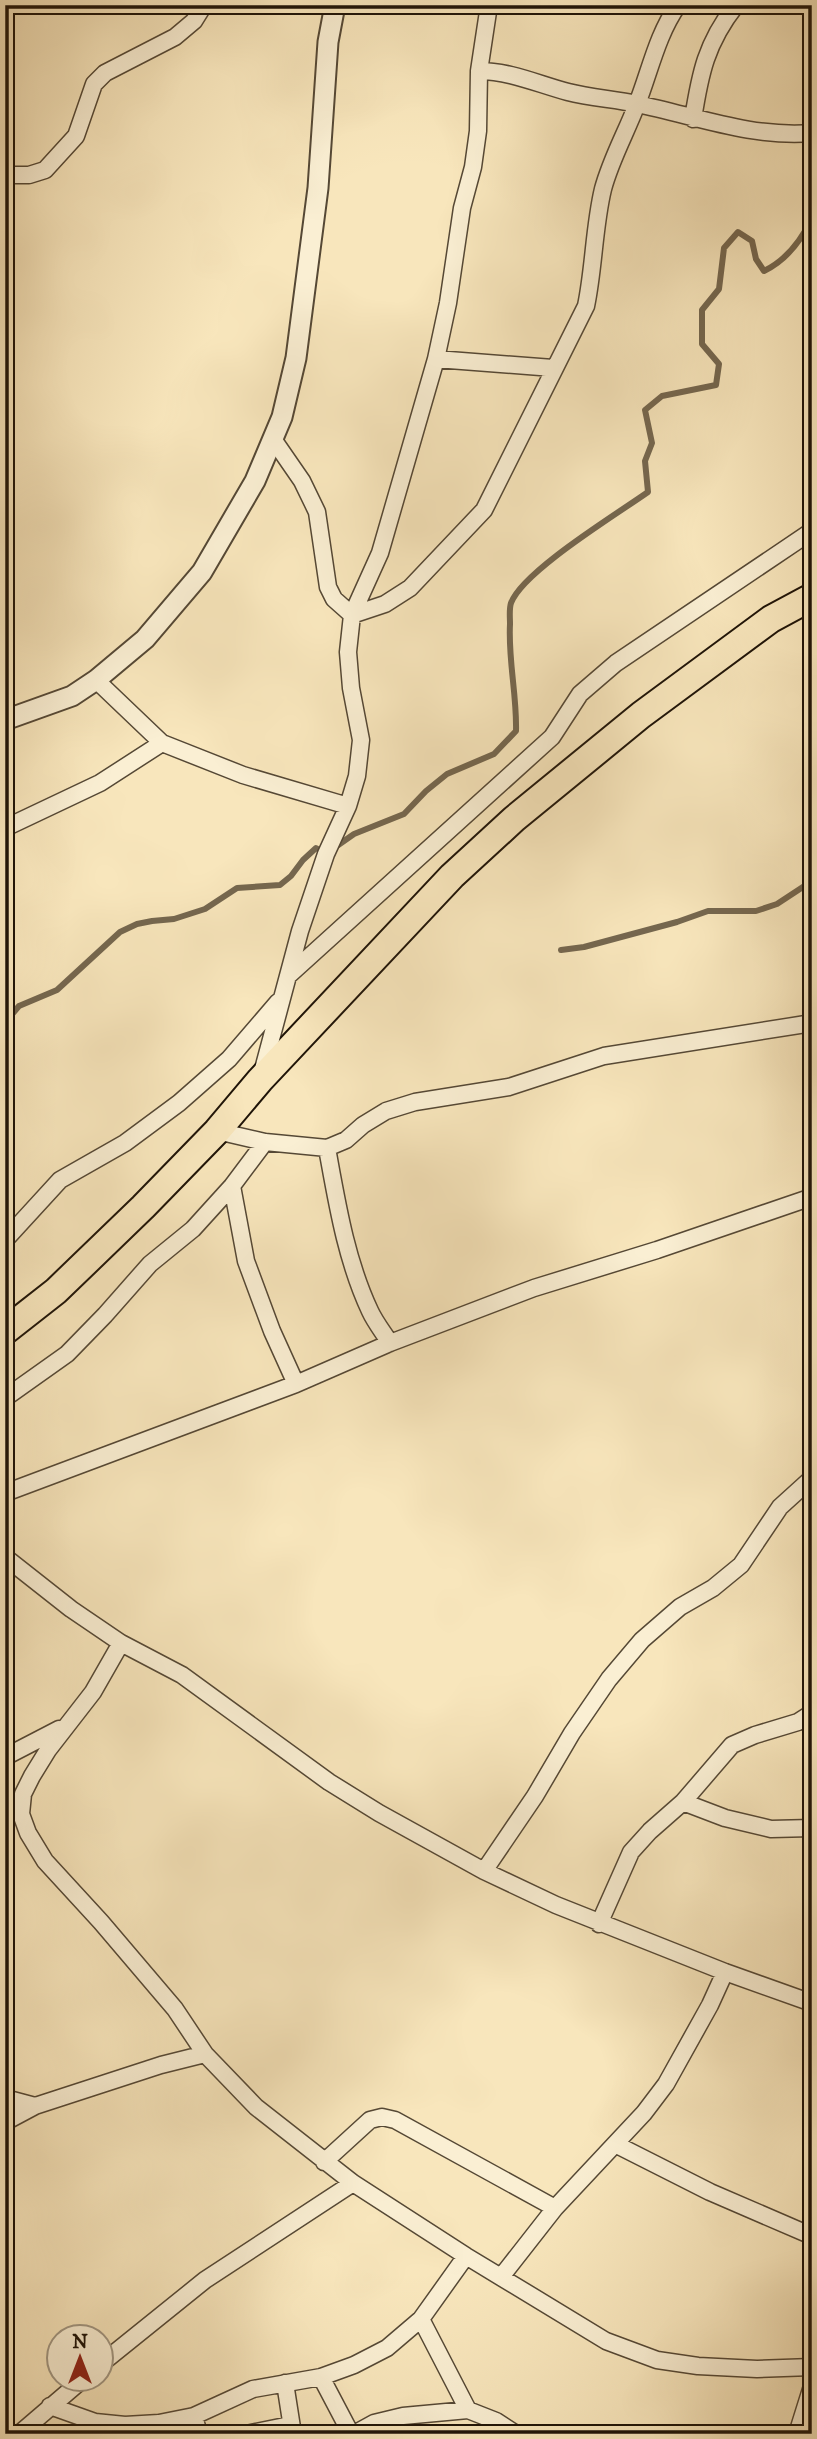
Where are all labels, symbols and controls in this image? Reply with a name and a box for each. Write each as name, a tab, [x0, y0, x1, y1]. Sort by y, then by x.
north arrow	[46, 2324, 116, 2394]
text: N	[72, 2331, 88, 2354]

